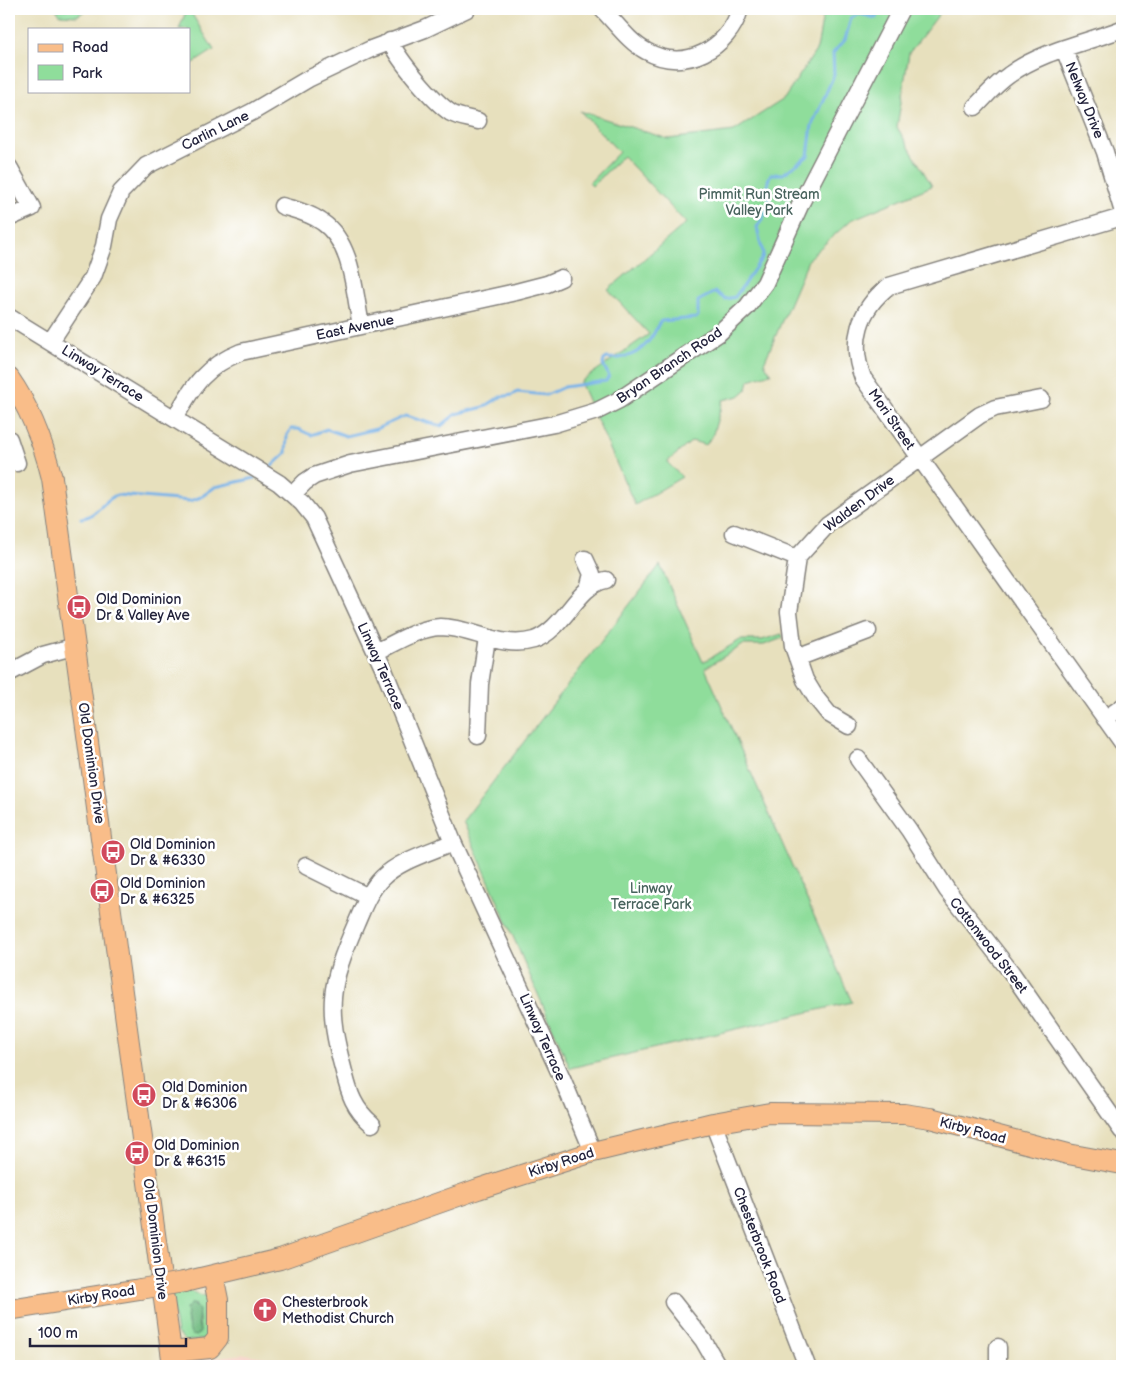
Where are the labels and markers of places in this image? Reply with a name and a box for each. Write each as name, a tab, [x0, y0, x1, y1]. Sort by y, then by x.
place label: Old Dominion Dr & Valley Ave	[96, 591, 190, 624]
bus stop icon: Old Dominion Dr & Valley Ave	[66, 594, 92, 620]
place label: Old Dominion Dr & #6330	[130, 836, 215, 869]
bus stop icon: Old Dominion Dr & #6330	[100, 839, 126, 865]
place label: Old Dominion Dr & #6325	[120, 875, 205, 908]
bus stop icon: Old Dominion Dr & #6325	[89, 878, 115, 904]
place label: Old Dominion Dr & #6306	[162, 1079, 247, 1112]
bus stop icon: Old Dominion Dr & #6306	[131, 1082, 157, 1108]
place label: Old Dominion Dr & #6315	[154, 1137, 239, 1170]
bus stop icon: Old Dominion Dr & #6315	[124, 1140, 150, 1166]
place label: Chesterbrook Methodist Church	[282, 1294, 394, 1327]
church icon: Chesterbrook Methodist Church	[252, 1297, 278, 1323]

